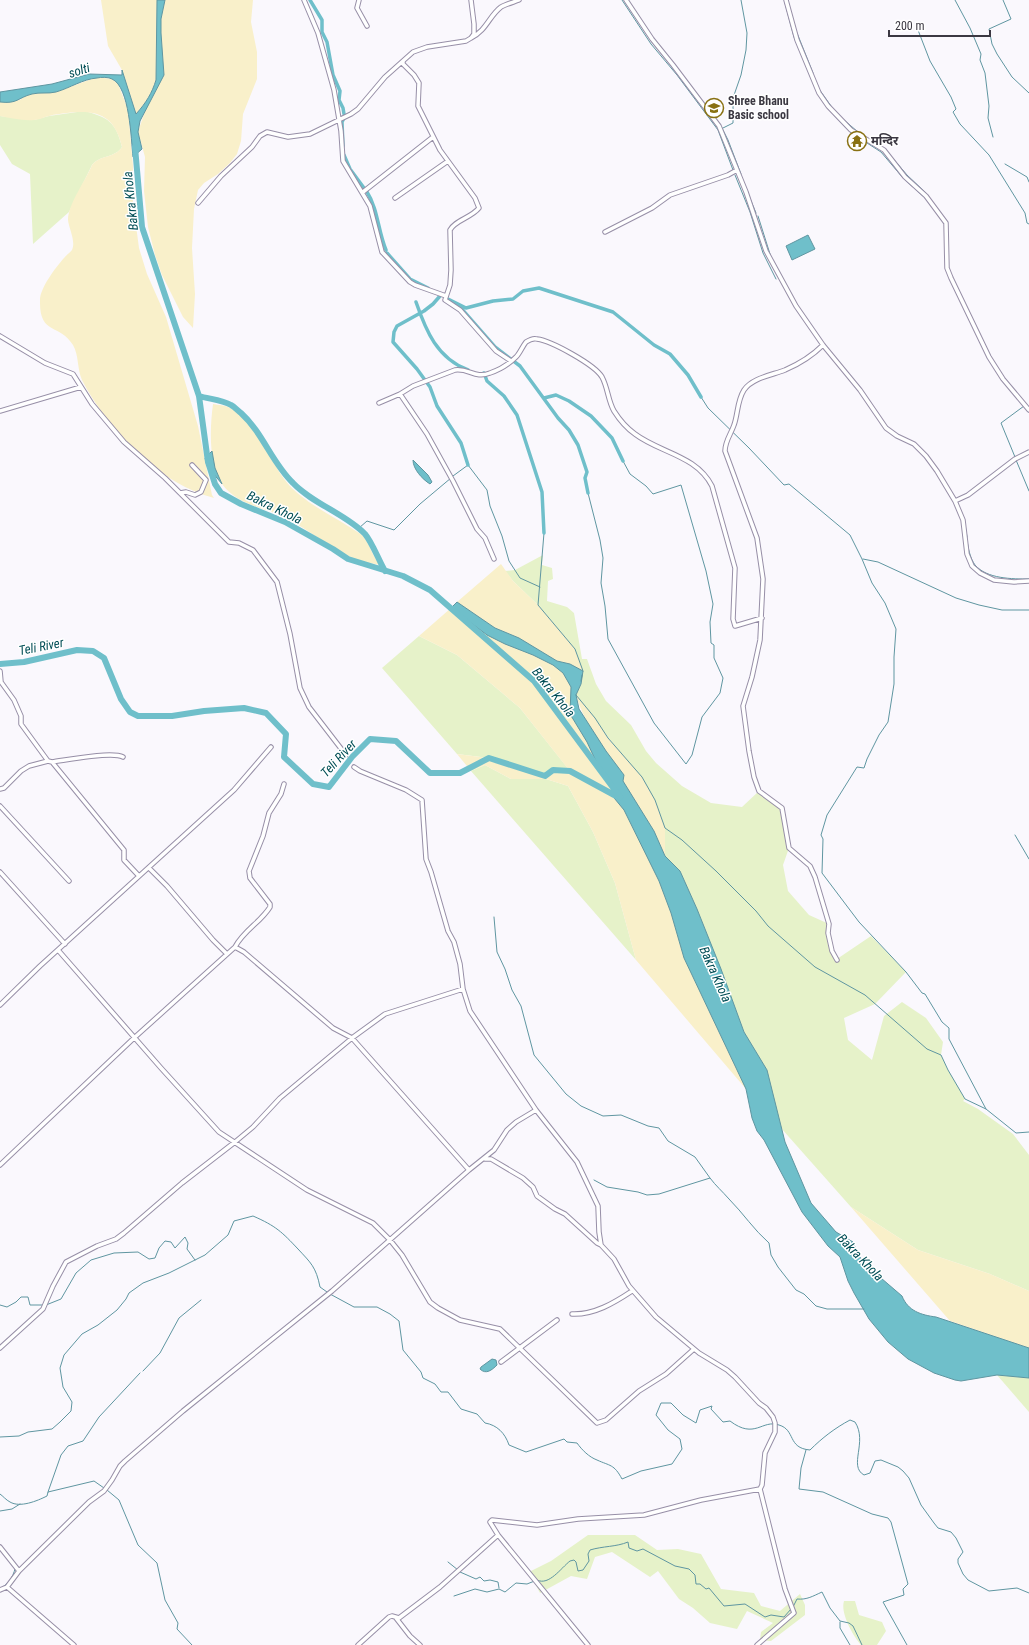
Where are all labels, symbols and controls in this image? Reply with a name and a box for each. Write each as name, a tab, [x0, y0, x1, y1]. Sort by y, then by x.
scale bar	[889, 12, 990, 38]
text: 200 m	[895, 19, 925, 33]
water label: solti	[67, 60, 92, 81]
place label: Shree Bhanu Basic school	[728, 94, 789, 122]
school or university icon: Shree Bhanu Basic school	[703, 97, 725, 119]
temple icon: मन्दिर	[846, 130, 868, 152]
place label: मन्दिर	[871, 133, 899, 148]
water label: Bakra Khola	[120, 171, 141, 231]
water label: Bakra Khola	[245, 488, 305, 527]
water label: Teli River	[17, 635, 66, 658]
water label: Bakra Khola	[529, 665, 578, 720]
water label: Teli River	[317, 736, 360, 780]
water label: Bakra Khola	[697, 944, 734, 1004]
water label: Bakra Khola	[835, 1231, 887, 1284]

